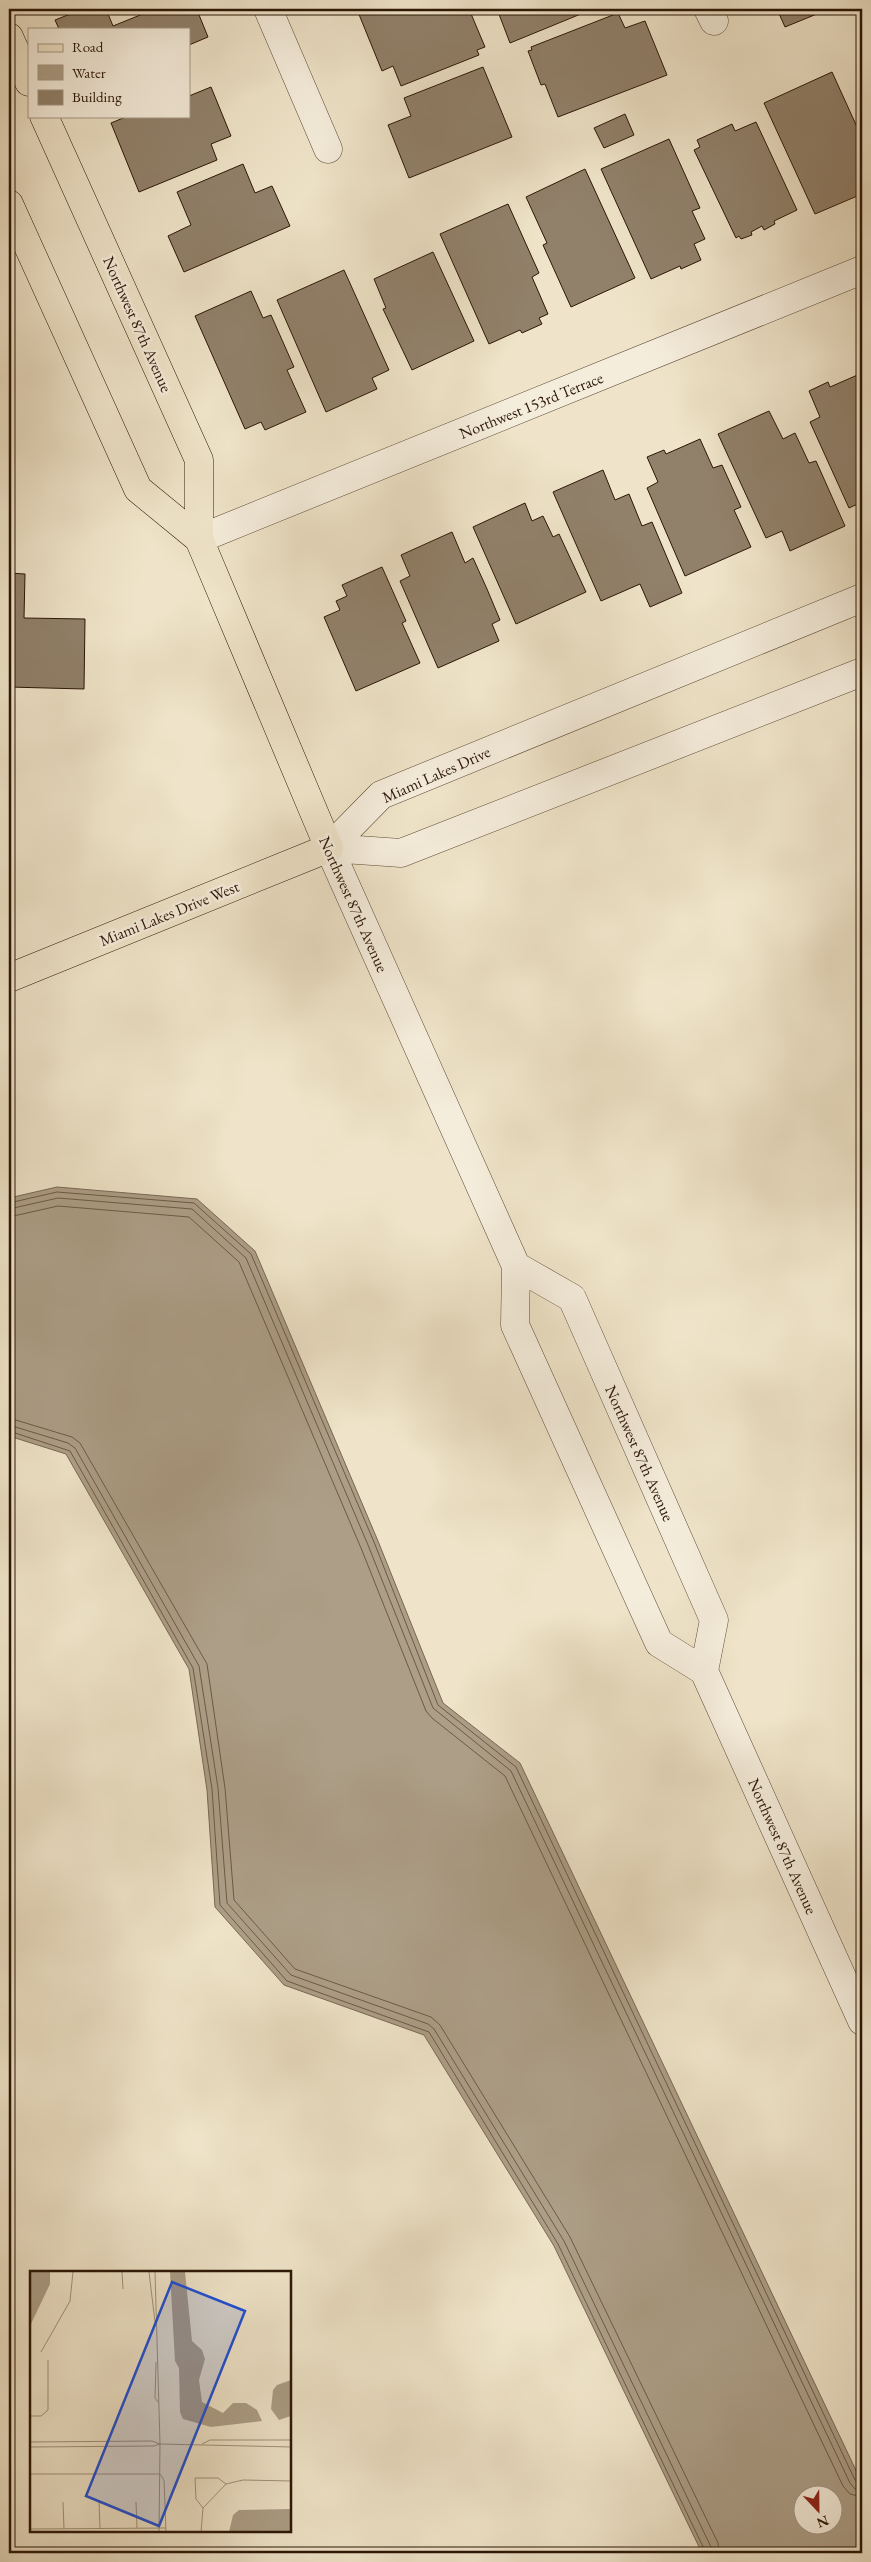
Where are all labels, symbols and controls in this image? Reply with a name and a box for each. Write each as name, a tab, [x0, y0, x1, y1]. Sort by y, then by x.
legend	[28, 28, 190, 118]
text: Road	[72, 37, 104, 56]
text: Water	[72, 63, 106, 82]
text: Building	[72, 87, 122, 106]
street label: Northwest 87th Avenue	[98, 253, 177, 396]
street label: Northwest 153rd Terrace	[456, 367, 606, 444]
street label: Miami Lakes Drive	[379, 741, 494, 808]
street label: Northwest 87th Avenue	[314, 833, 393, 976]
street label: Miami Lakes Drive West	[96, 876, 242, 951]
street label: Northwest 87th Avenue	[600, 1382, 679, 1525]
street label: Northwest 87th Avenue	[743, 1775, 822, 1918]
inset map	[30, 2271, 291, 2532]
north arrow	[794, 2484, 844, 2534]
text: N	[814, 2512, 831, 2533]

